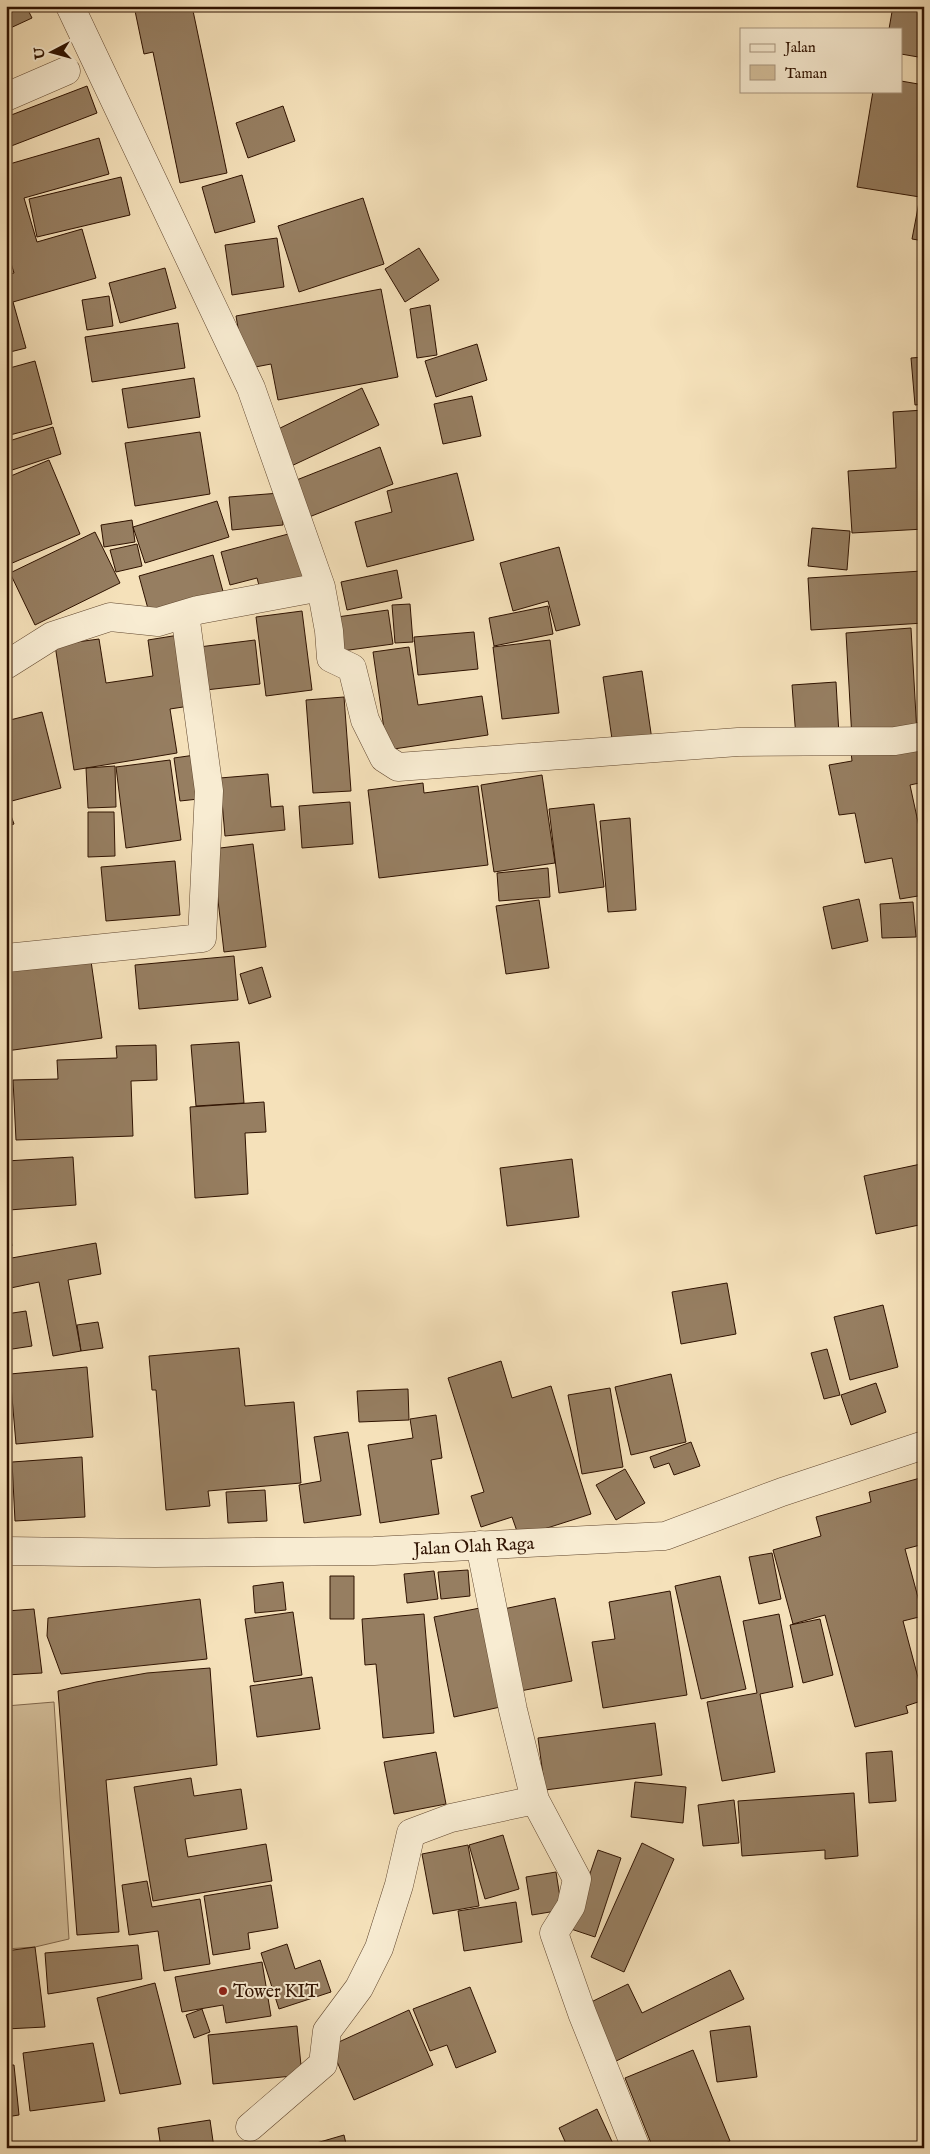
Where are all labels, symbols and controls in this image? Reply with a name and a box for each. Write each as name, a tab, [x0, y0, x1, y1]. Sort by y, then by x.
north arrow	[28, 28, 78, 78]
legend	[740, 28, 902, 92]
text: Jalan	[783, 38, 816, 57]
text: U	[30, 45, 50, 61]
text: Taman	[785, 64, 827, 83]
street label: Jalan Olah Raga	[411, 1533, 535, 1562]
place label: Tower KIT	[233, 1981, 318, 2004]
marker: Tower KIT	[217, 1985, 229, 1997]

